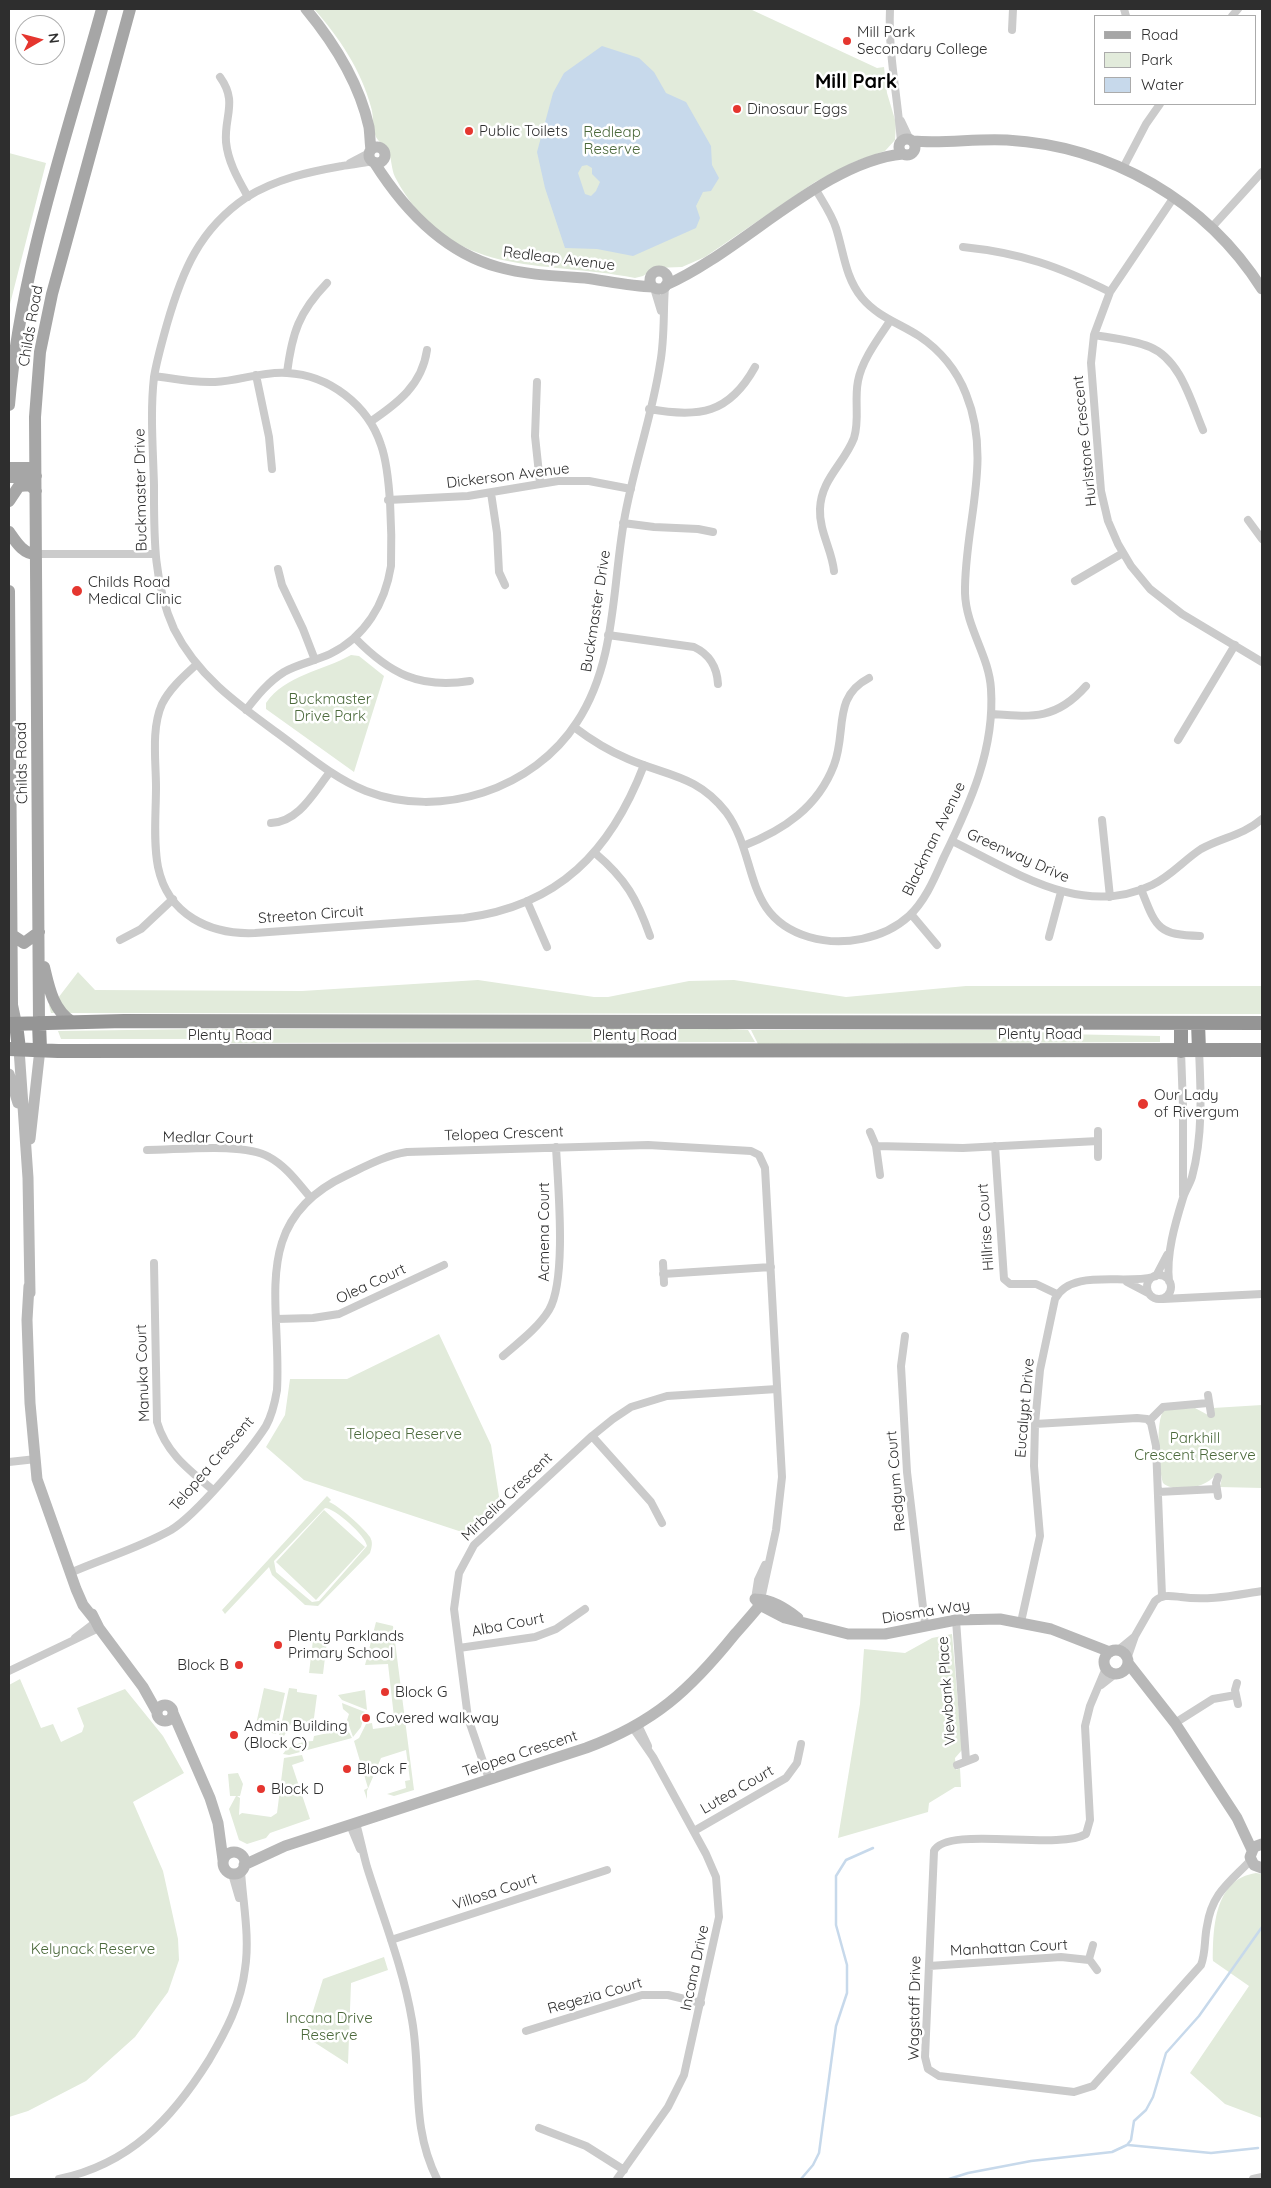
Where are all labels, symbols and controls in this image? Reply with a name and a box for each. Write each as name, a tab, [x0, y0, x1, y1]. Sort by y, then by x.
north arrow	[15, 15, 65, 65]
legend	[1094, 15, 1256, 105]
place label: Mill Park Secondary College	[857, 23, 988, 58]
text: Road	[1141, 25, 1178, 44]
text: N	[44, 32, 63, 44]
marker: Mill Park Secondary College	[841, 35, 853, 47]
text: Park	[1141, 50, 1173, 69]
district label: Mill Park	[815, 70, 897, 94]
text: Water	[1141, 75, 1184, 94]
place label: Dinosaur Eggs	[747, 100, 847, 118]
marker: Dinosaur Eggs	[731, 103, 743, 115]
place label: Public Toilets	[479, 122, 568, 140]
park label: Redleap Reserve	[583, 123, 641, 158]
marker: Public Toilets	[463, 125, 475, 137]
street label: Redleap Avenue	[502, 243, 616, 275]
street label: Childs Road	[15, 284, 47, 368]
street label: Hurlstone Crescent	[1069, 375, 1101, 507]
street label: Buckmaster Drive	[131, 428, 151, 552]
street label: Dickerson Avenue	[445, 460, 571, 492]
street label: Buckmaster Drive	[577, 549, 615, 673]
place label: Childs Road Medical Clinic	[88, 573, 182, 608]
marker: Childs Road Medical Clinic	[70, 584, 84, 598]
park label: Buckmaster Drive Park	[288, 690, 372, 725]
street label: Childs Road	[12, 722, 32, 804]
street label: Blackman Avenue	[899, 779, 969, 899]
street label: Greenway Drive	[964, 825, 1072, 887]
street label: Streeton Circuit	[258, 902, 364, 928]
street label: Plenty Road	[998, 1025, 1082, 1043]
street label: Plenty Road	[188, 1026, 272, 1044]
street label: Plenty Road	[593, 1026, 677, 1044]
place label: Our Lady of Rivergum	[1154, 1086, 1239, 1121]
marker: Our Lady of Rivergum	[1136, 1097, 1150, 1111]
street label: Telopea Crescent	[444, 1123, 564, 1145]
street label: Medlar Court	[163, 1128, 253, 1148]
street label: Acmena Court	[535, 1182, 553, 1282]
street label: Hillrise Court	[974, 1183, 998, 1271]
street label: Olea Court	[333, 1260, 409, 1308]
street label: Manuka Court	[132, 1324, 154, 1422]
street label: Eucalypt Drive	[1012, 1357, 1038, 1459]
street label: Telopea Crescent	[166, 1413, 258, 1515]
park label: Telopea Reserve	[346, 1425, 462, 1443]
park label: Parkhill Crescent Reserve	[1134, 1429, 1256, 1464]
street label: Redgum Court	[883, 1430, 909, 1532]
street label: Mirbelia Crescent	[458, 1449, 556, 1545]
street label: Diosma Way	[881, 1596, 971, 1628]
street label: Alba Court	[470, 1609, 546, 1641]
place label: Plenty Parklands Primary School	[288, 1627, 404, 1662]
street label: Viewbank Place	[934, 1636, 960, 1746]
marker: Plenty Parklands Primary School	[272, 1639, 284, 1651]
place label: Block B	[177, 1656, 229, 1674]
marker: Block B	[233, 1659, 245, 1671]
place label: Block G	[395, 1683, 447, 1701]
marker: Block G	[379, 1686, 391, 1698]
place label: Covered walkway	[376, 1709, 499, 1727]
marker: Covered walkway	[360, 1712, 372, 1724]
place label: Admin Building (Block C)	[244, 1717, 348, 1752]
street label: Telopea Crescent	[460, 1727, 580, 1781]
marker: Admin Building (Block C)	[228, 1729, 240, 1741]
place label: Block F	[357, 1760, 407, 1778]
street label: Lutea Court	[697, 1762, 777, 1818]
marker: Block F	[341, 1763, 353, 1775]
place label: Block D	[271, 1780, 324, 1798]
marker: Block D	[255, 1783, 267, 1795]
street label: Villosa Court	[451, 1870, 539, 1914]
street label: Incana Drive	[677, 1923, 713, 2013]
street label: Manhattan Court	[950, 1936, 1068, 1960]
park label: Kelynack Reserve	[31, 1940, 155, 1958]
street label: Wagstaff Drive	[905, 1955, 925, 2061]
street label: Regezia Court	[546, 1974, 644, 2018]
park label: Incana Drive Reserve	[285, 2009, 373, 2044]

